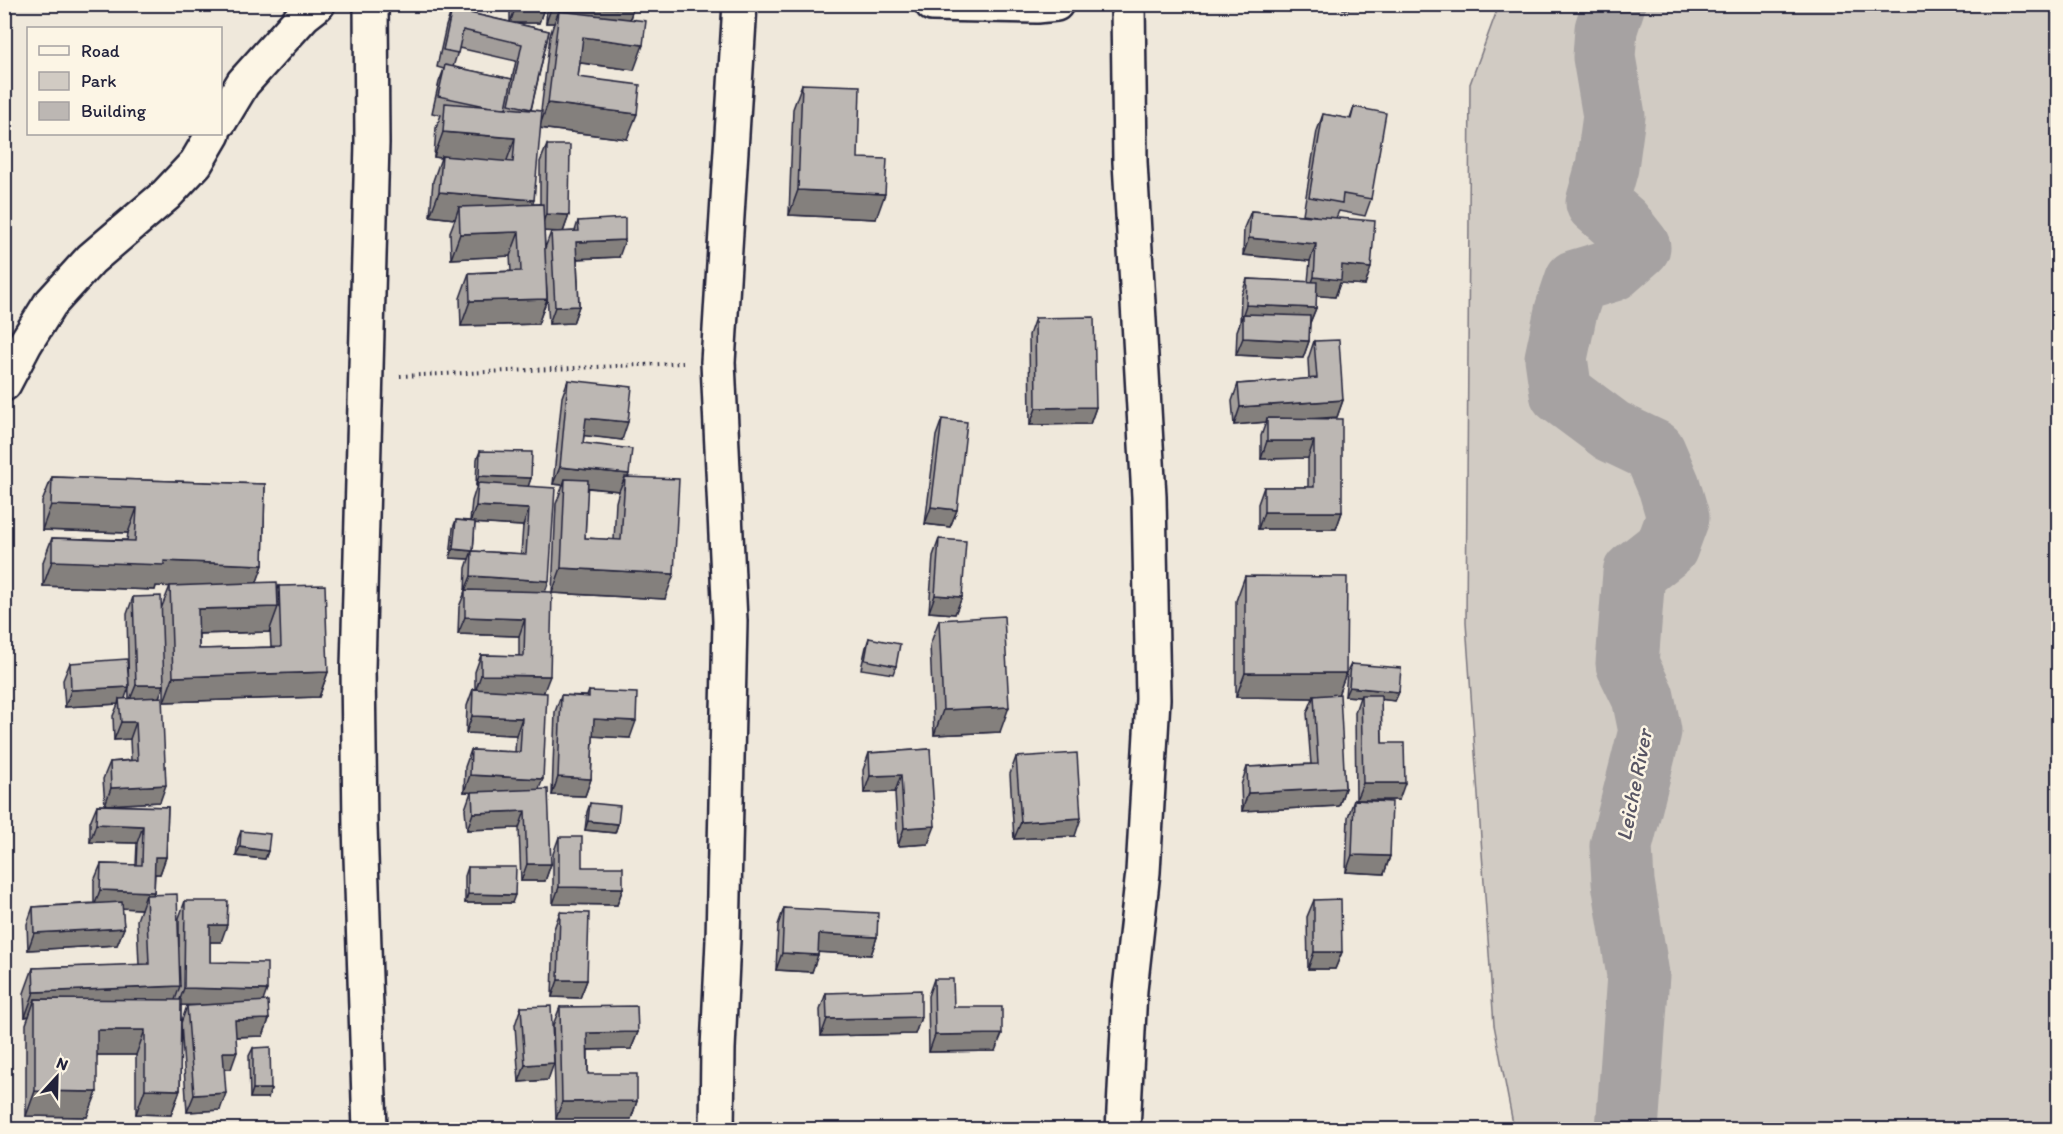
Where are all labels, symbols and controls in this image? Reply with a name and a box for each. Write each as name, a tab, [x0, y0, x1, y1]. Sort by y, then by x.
legend	[27, 27, 222, 135]
text: Road	[81, 40, 120, 62]
text: Park	[81, 70, 116, 92]
text: Building	[81, 100, 147, 122]
water label: Leiche River	[1610, 725, 1658, 843]
north arrow	[27, 1047, 87, 1107]
text: N	[54, 1053, 71, 1074]

